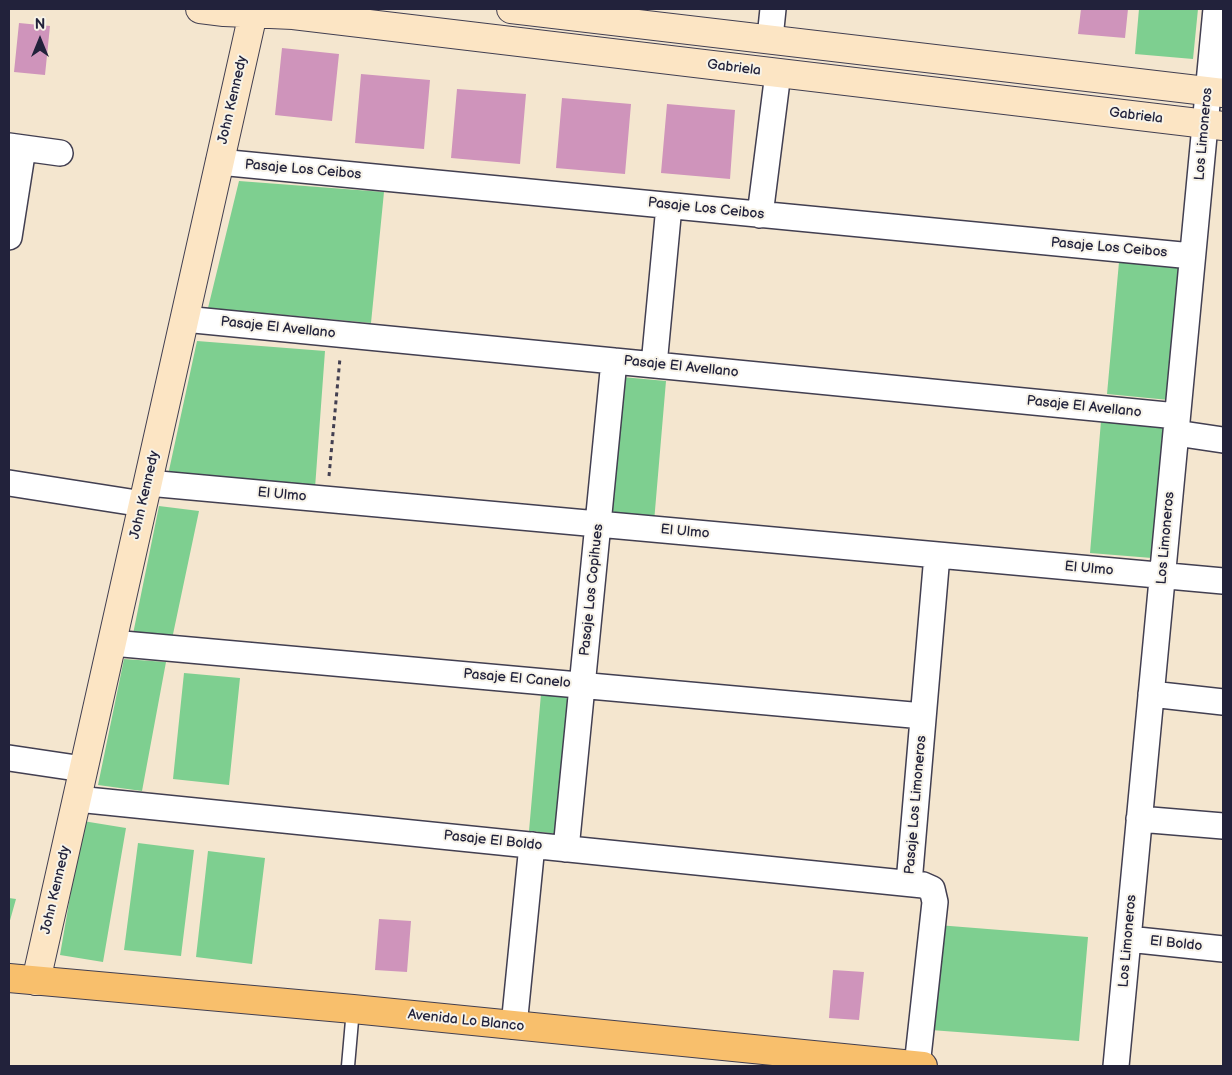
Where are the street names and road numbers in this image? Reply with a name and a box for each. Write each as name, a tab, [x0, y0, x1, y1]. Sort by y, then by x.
street label: John Kennedy	[215, 54, 251, 146]
street label: Gabriela	[706, 56, 762, 80]
street label: Los Limoneros	[1192, 87, 1216, 181]
street label: Gabriela	[1108, 104, 1164, 128]
street label: Pasaje Los Ceibos	[244, 157, 362, 183]
street label: Pasaje Los Ceibos	[647, 195, 765, 223]
street label: Pasaje Los Ceibos	[1050, 235, 1168, 261]
street label: Pasaje El Avellano	[220, 314, 336, 342]
street label: Pasaje El Avellano	[623, 353, 739, 381]
street label: Pasaje El Avellano	[1026, 393, 1142, 421]
street label: John Kennedy	[127, 449, 163, 541]
street label: El Ulmo	[257, 484, 307, 506]
street label: Los Limoneros	[1154, 491, 1178, 585]
street label: El Ulmo	[660, 521, 710, 543]
street label: Pasaje Los Copihues	[577, 523, 607, 657]
street label: El Ulmo	[1064, 558, 1114, 580]
street label: Pasaje El Canelo	[463, 666, 571, 692]
street label: Pasaje Los Limoneros	[902, 735, 930, 875]
street label: Pasaje El Boldo	[443, 827, 543, 855]
street label: John Kennedy	[38, 844, 74, 936]
street label: Los Limoneros	[1116, 894, 1140, 988]
street label: El Boldo	[1149, 933, 1203, 955]
street label: Avenida Lo Blanco	[407, 1007, 525, 1035]

